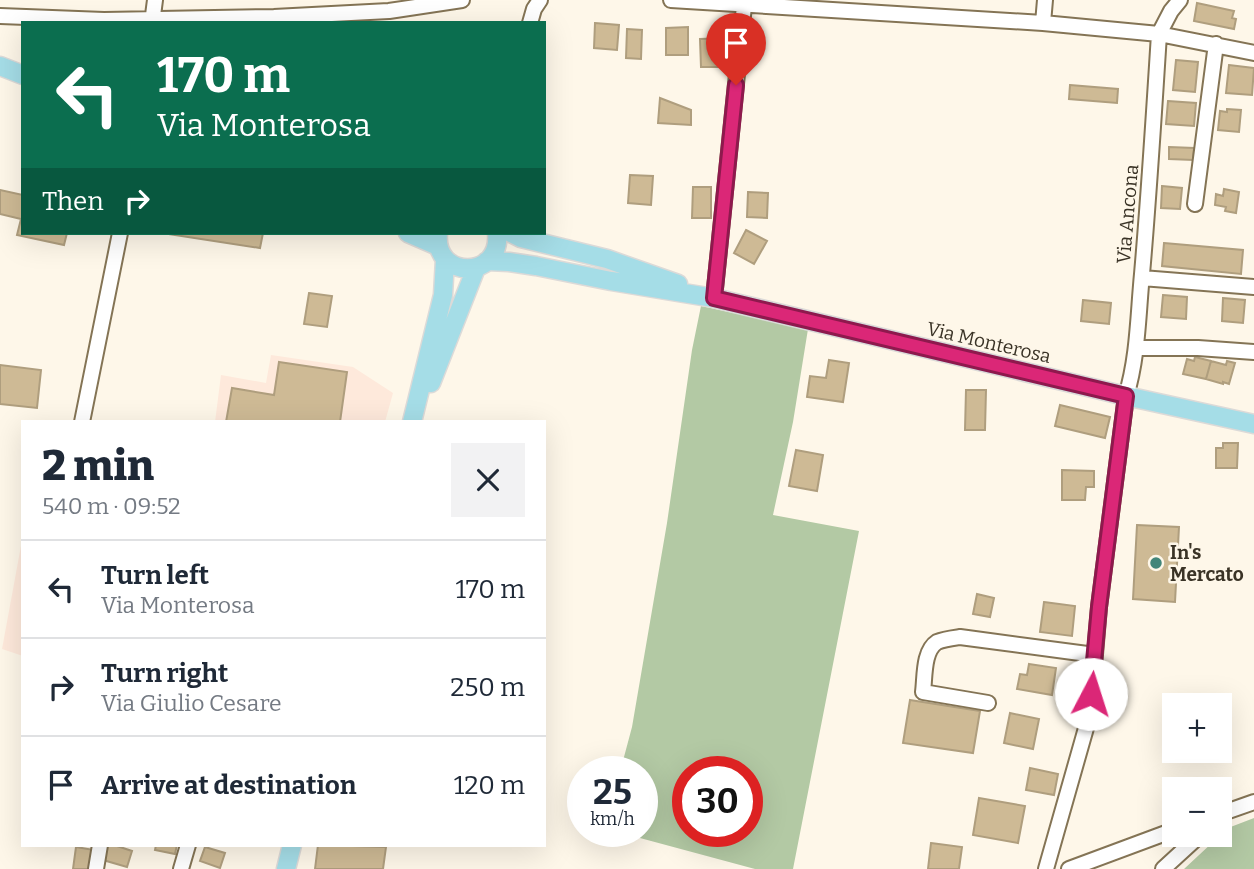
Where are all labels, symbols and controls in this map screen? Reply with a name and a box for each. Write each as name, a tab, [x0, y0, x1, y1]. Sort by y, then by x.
pin	[706, 13, 766, 85]
icon: arrive	[717, 24, 755, 62]
text: 170 m	[157, 46, 290, 105]
icon: left	[42, 49, 133, 140]
text: Via Monterosa	[157, 106, 371, 144]
street label: Via Ancona	[1112, 163, 1143, 265]
icon: right	[118, 182, 156, 220]
text: Then	[42, 186, 104, 217]
street label: Via Monterosa	[924, 317, 1054, 368]
text: 2 min	[42, 441, 154, 491]
button: close	[451, 443, 525, 517]
text: 540 m · 09:52	[42, 492, 181, 520]
place label: In's Mercato	[1170, 541, 1244, 586]
marker: In's Mercato	[1148, 555, 1164, 571]
text: Turn left	[101, 560, 209, 591]
icon: left	[42, 570, 80, 608]
text: 170 m	[455, 574, 525, 605]
text: Via Monterosa	[101, 591, 255, 619]
position arrow	[1054, 657, 1128, 731]
text: Turn right	[101, 658, 228, 689]
icon: right	[42, 668, 80, 706]
text: 250 m	[450, 672, 525, 703]
text: Via Giulio Cesare	[101, 689, 282, 717]
map controls	[1162, 693, 1232, 847]
button: +	[1162, 693, 1232, 763]
speed limit sign: 30	[672, 756, 763, 847]
icon: arrive	[42, 766, 80, 804]
text: Arrive at destination	[101, 770, 356, 801]
text: 120 m	[454, 770, 525, 801]
text: 25	[593, 771, 632, 813]
button: −	[1162, 777, 1232, 847]
text: km/h	[590, 808, 635, 830]

